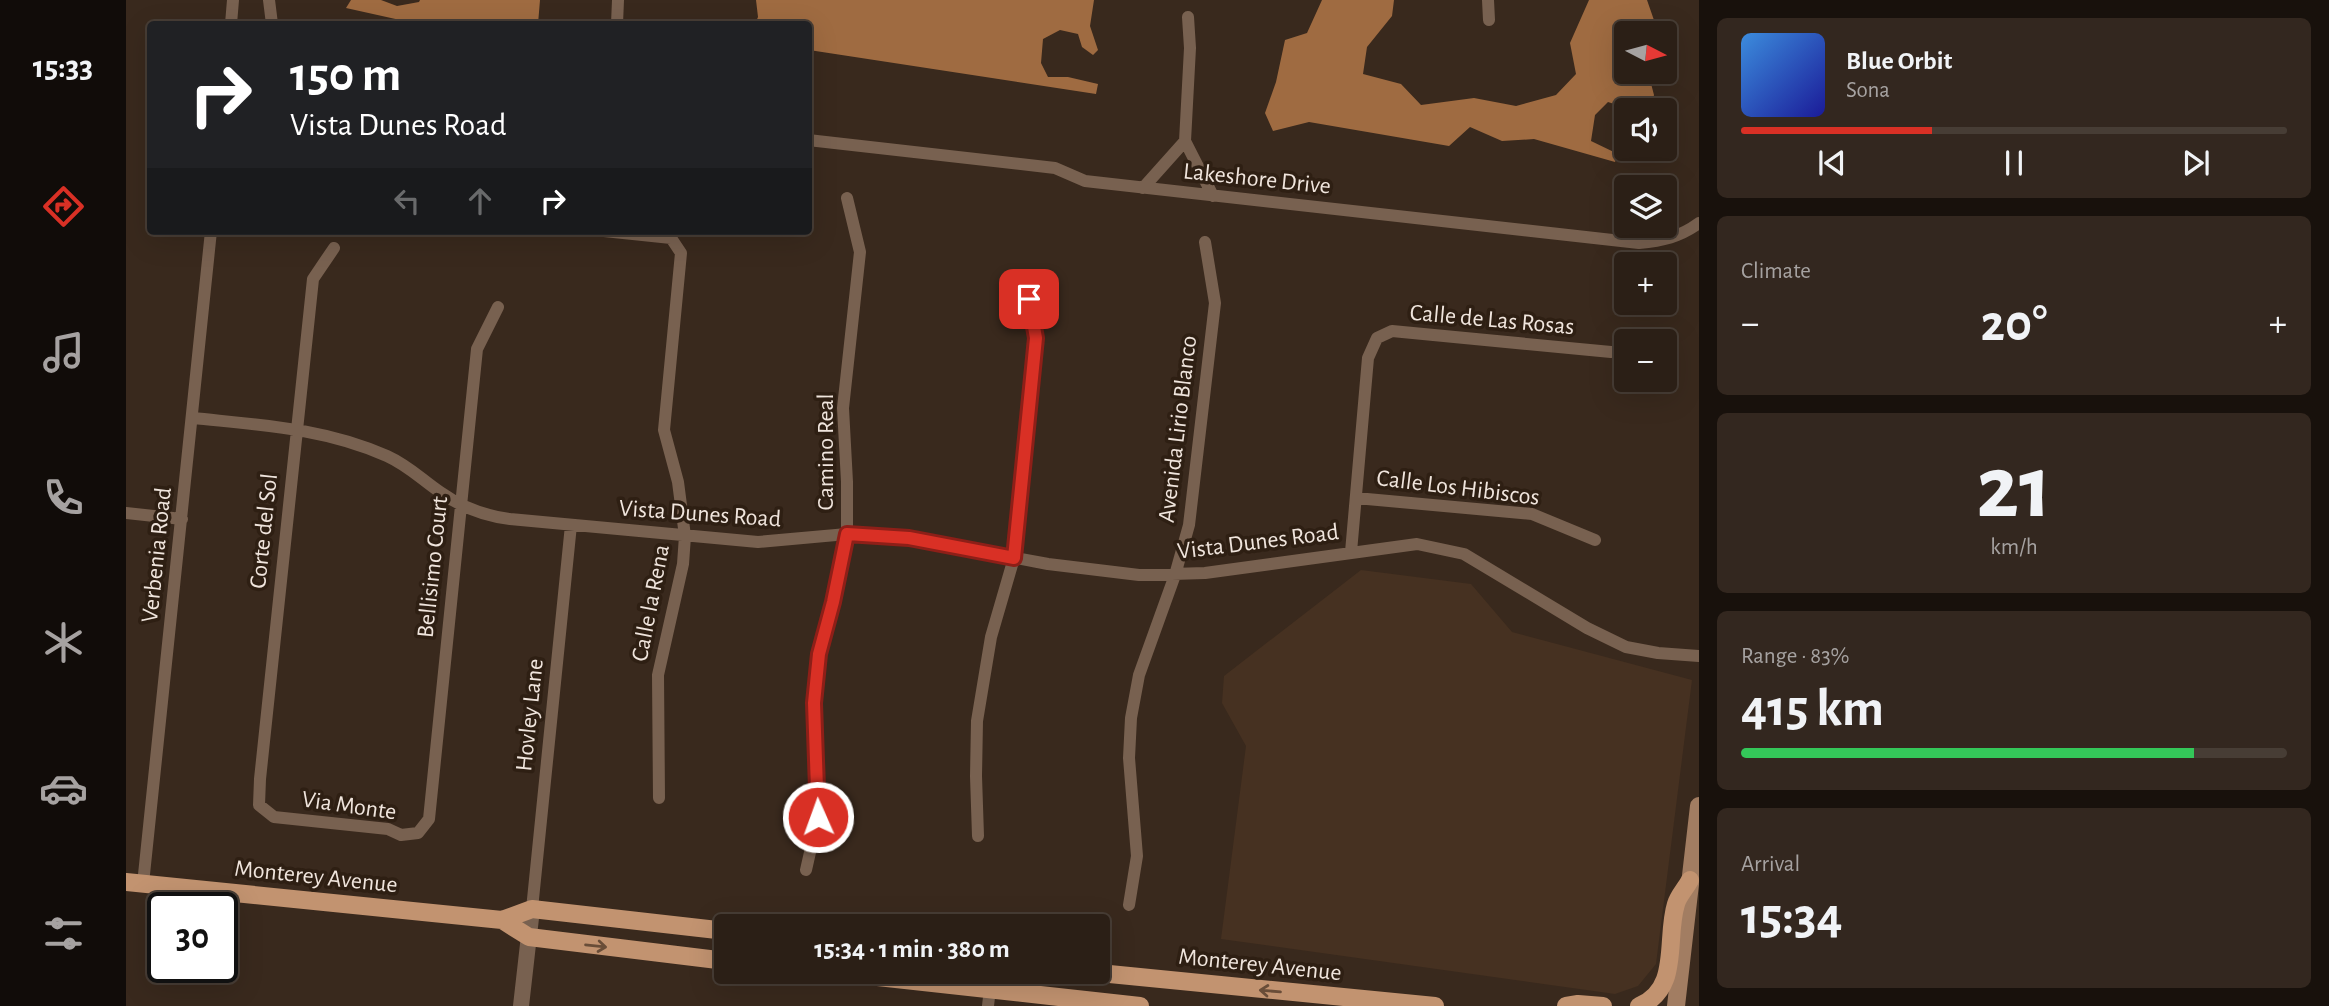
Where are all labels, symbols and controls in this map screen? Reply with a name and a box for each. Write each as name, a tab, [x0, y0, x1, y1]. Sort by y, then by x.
north arrow	[1614, 21, 1676, 84]
map controls	[1614, 21, 1677, 392]
text: Blue Orbit	[1846, 48, 1952, 74]
icon: right	[175, 49, 266, 140]
text: 15:33	[33, 51, 93, 83]
text: 150 m	[290, 51, 401, 100]
text: Sona	[1846, 79, 1890, 102]
button: sound	[1614, 98, 1677, 161]
text: Vista Dunes Road	[290, 109, 507, 141]
icon: previous	[1813, 144, 1851, 182]
icon: pause	[1995, 144, 2033, 182]
icon: next	[2177, 144, 2215, 182]
street label: Lakeshore Drive	[1182, 159, 1332, 199]
button: layers	[1614, 175, 1677, 238]
icon: directions	[39, 182, 88, 231]
icon: left	[388, 182, 426, 220]
icon: ahead	[461, 182, 499, 220]
icon: right	[534, 182, 572, 220]
button: +	[1614, 252, 1677, 315]
text: Climate	[1741, 260, 1811, 283]
pin	[999, 269, 1059, 329]
icon: arrive	[1010, 280, 1048, 318]
text: 20°	[1981, 298, 2047, 350]
street label: Calle de Las Rosas	[1409, 301, 1575, 339]
text: −	[1741, 305, 1759, 343]
text: +	[2269, 305, 2287, 343]
icon: music	[39, 328, 88, 377]
button: −	[1614, 329, 1677, 392]
street label: Avenida Lirio Blanco	[1155, 334, 1201, 524]
street label: Camino Real	[814, 394, 838, 511]
text: 21	[1976, 443, 2052, 534]
street label: Calle Los Hibiscos	[1375, 466, 1541, 510]
street label: Corte del Sol	[246, 472, 282, 590]
icon: phone	[39, 473, 88, 522]
street label: Verbenia Road	[138, 486, 176, 624]
street label: Bellisimo Court	[414, 495, 452, 639]
street label: Vista Dunes Road	[618, 496, 782, 532]
street label: Vista Dunes Road	[1176, 520, 1340, 564]
text: km/h	[1990, 536, 2038, 559]
street label: Calle la Rena	[628, 543, 674, 663]
icon: climate	[39, 618, 88, 667]
text: Range · 83%	[1741, 645, 1850, 668]
street label: Hovley Lane	[512, 658, 548, 772]
text: 415 km	[1741, 683, 1884, 735]
icon: car	[39, 764, 88, 813]
position arrow	[781, 780, 855, 854]
street label: Via Monte	[300, 787, 398, 825]
text: Arrival	[1741, 853, 1800, 876]
street label: Monterey Avenue	[233, 857, 399, 897]
text: 15:34	[1741, 891, 1843, 943]
speed limit sign: 30	[147, 892, 238, 983]
icon: filters	[39, 909, 88, 958]
text: 15:34 · 1 min · 380 m	[814, 936, 1010, 962]
one-way arrow	[585, 940, 607, 953]
street label: Monterey Avenue	[1177, 945, 1343, 985]
one-way arrow	[1259, 984, 1282, 997]

